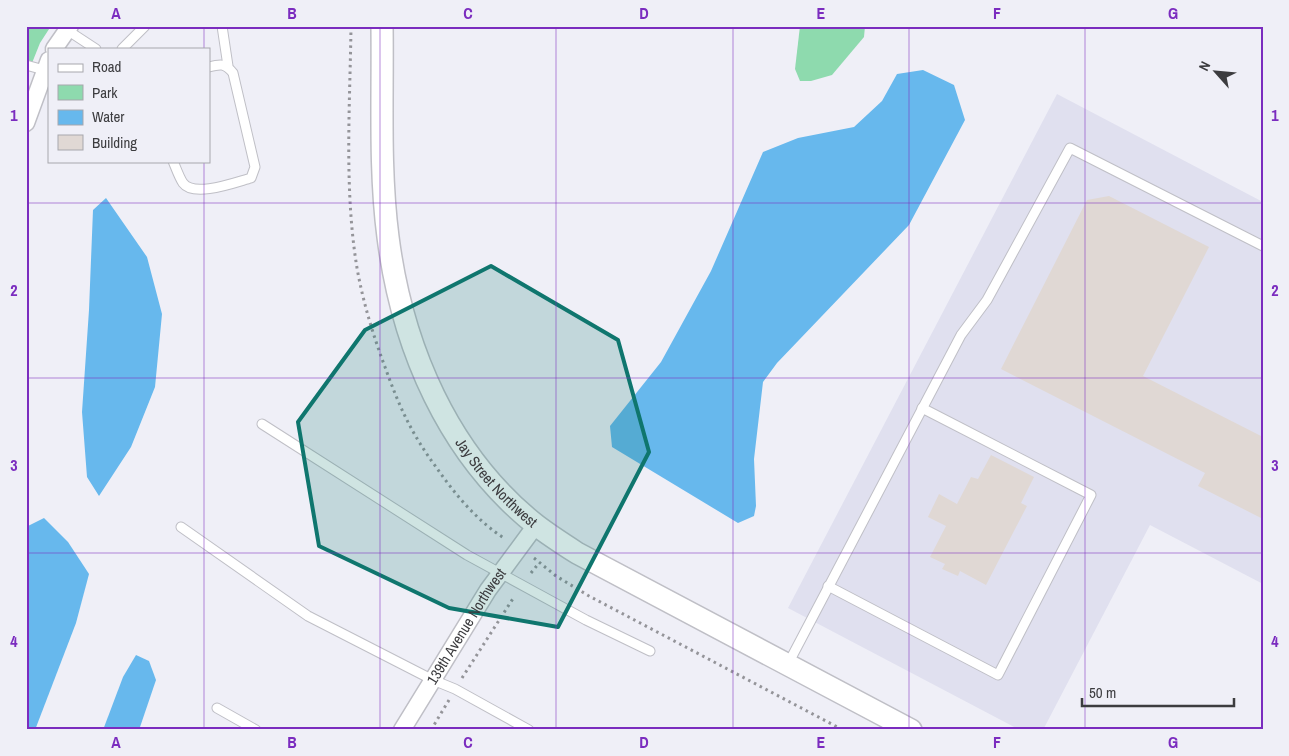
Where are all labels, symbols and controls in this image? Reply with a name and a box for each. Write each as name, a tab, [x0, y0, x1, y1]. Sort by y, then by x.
text: A	[111, 2, 121, 24]
text: B	[287, 2, 297, 24]
text: C	[463, 2, 473, 24]
text: D	[639, 2, 649, 24]
text: E	[817, 2, 826, 24]
text: F	[993, 2, 1001, 24]
text: G	[1168, 2, 1178, 24]
legend	[48, 48, 210, 162]
north arrow	[1192, 48, 1242, 98]
text: Road	[92, 56, 121, 77]
text: N	[1195, 58, 1214, 74]
text: Park	[92, 82, 118, 103]
text: 1	[10, 104, 18, 126]
text: 1	[1271, 104, 1279, 126]
text: Water	[92, 106, 124, 127]
text: Building	[92, 132, 137, 153]
text: 2	[10, 279, 18, 301]
text: 2	[1271, 279, 1279, 301]
street label: Jay Street Northwest	[451, 434, 543, 532]
text: 3	[10, 454, 18, 476]
text: 3	[1271, 454, 1279, 476]
street label: 139th Avenue Northwest	[421, 563, 511, 688]
text: 4	[10, 630, 18, 652]
text: 4	[1271, 630, 1279, 652]
scale bar	[1082, 676, 1234, 708]
text: 50 m	[1089, 682, 1116, 703]
text: A	[111, 731, 121, 753]
text: B	[287, 731, 297, 753]
text: C	[463, 731, 473, 753]
text: D	[639, 731, 649, 753]
text: E	[817, 731, 826, 753]
text: F	[993, 731, 1001, 753]
text: G	[1168, 731, 1178, 753]

